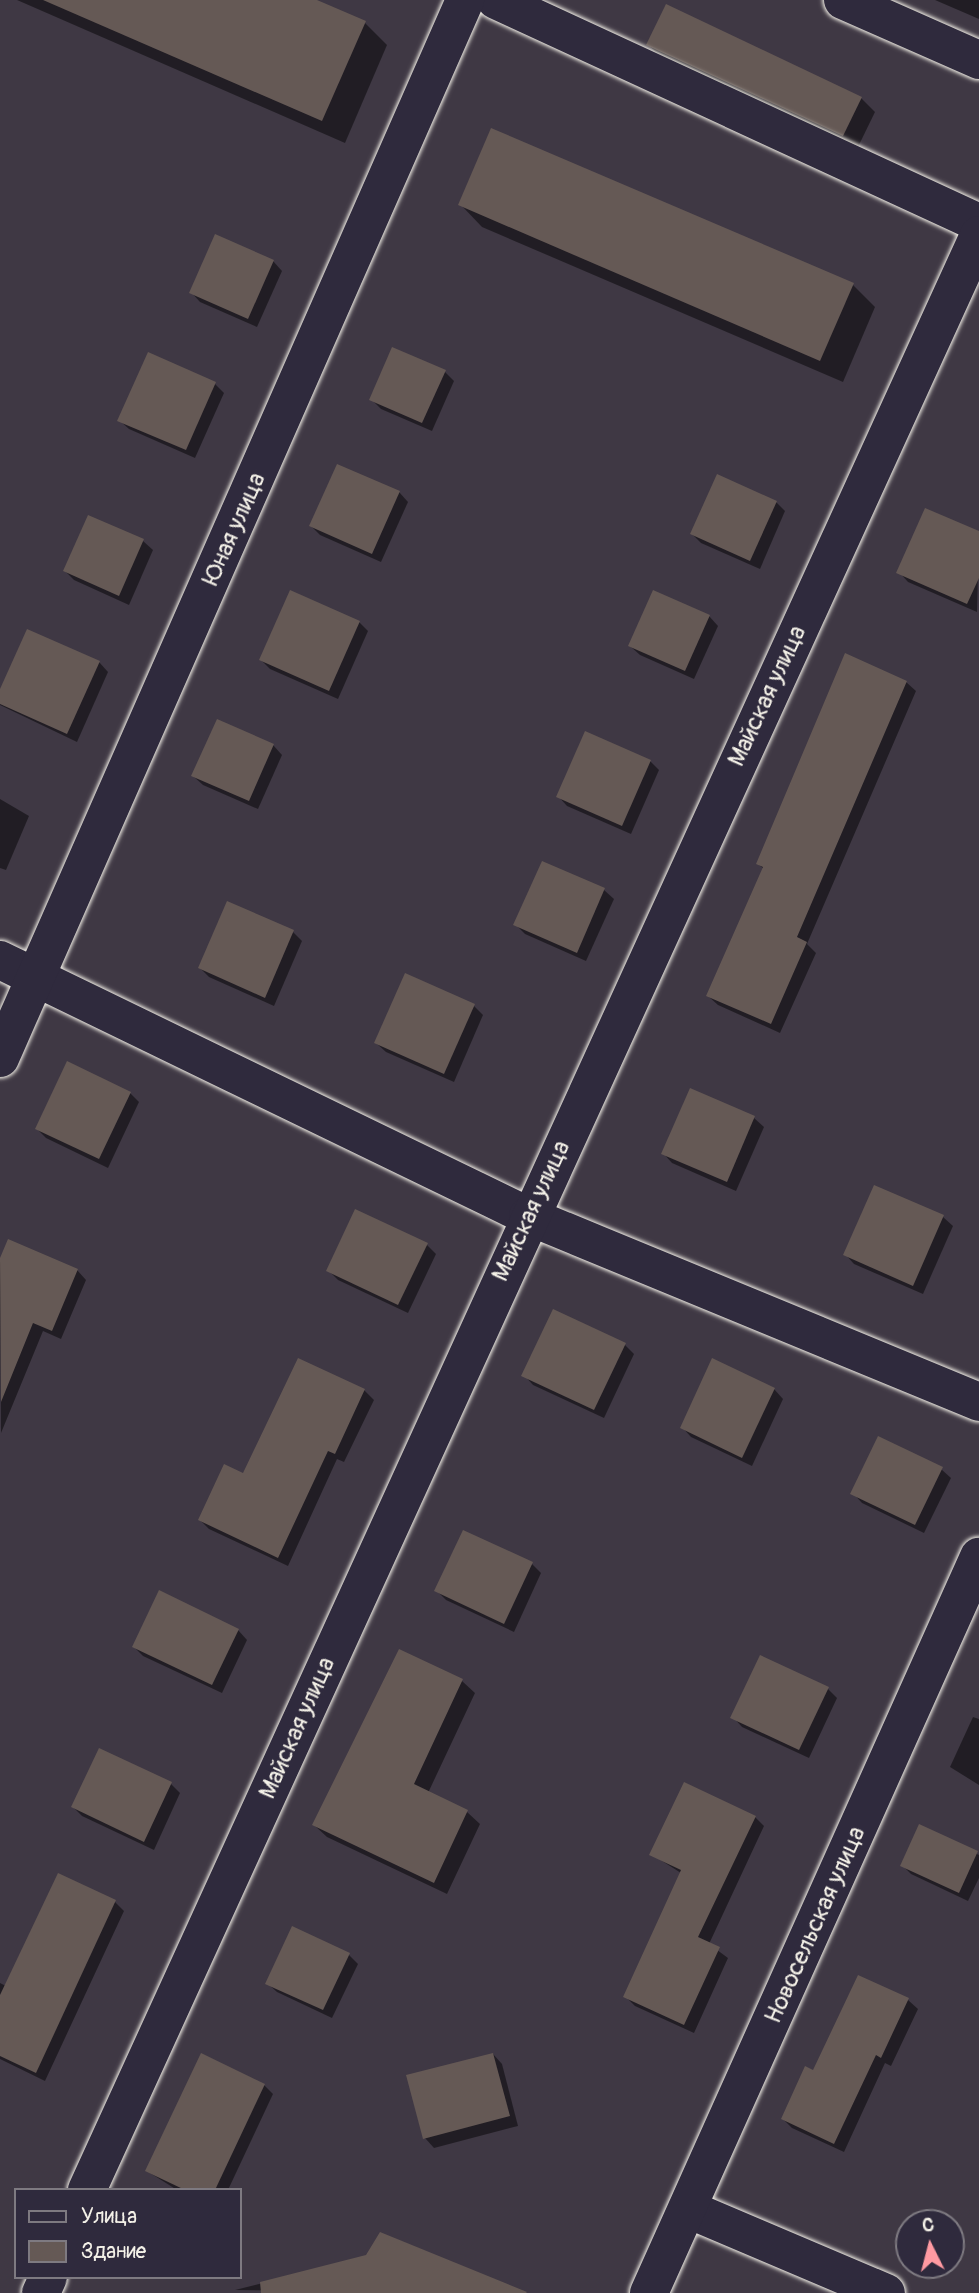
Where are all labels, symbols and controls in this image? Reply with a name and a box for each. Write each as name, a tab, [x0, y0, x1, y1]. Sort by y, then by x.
street label: Юная улица	[196, 468, 272, 590]
street label: Майская улица	[722, 621, 812, 771]
street label: Майская улица	[486, 1136, 576, 1286]
street label: Майская улица	[253, 1653, 341, 1803]
street label: Новосельская улица	[759, 1822, 871, 2028]
legend	[14, 2188, 242, 2279]
text: Улица	[81, 2203, 137, 2230]
north arrow	[895, 2209, 965, 2279]
text: С	[921, 2213, 935, 2238]
text: Здание	[81, 2238, 146, 2265]

